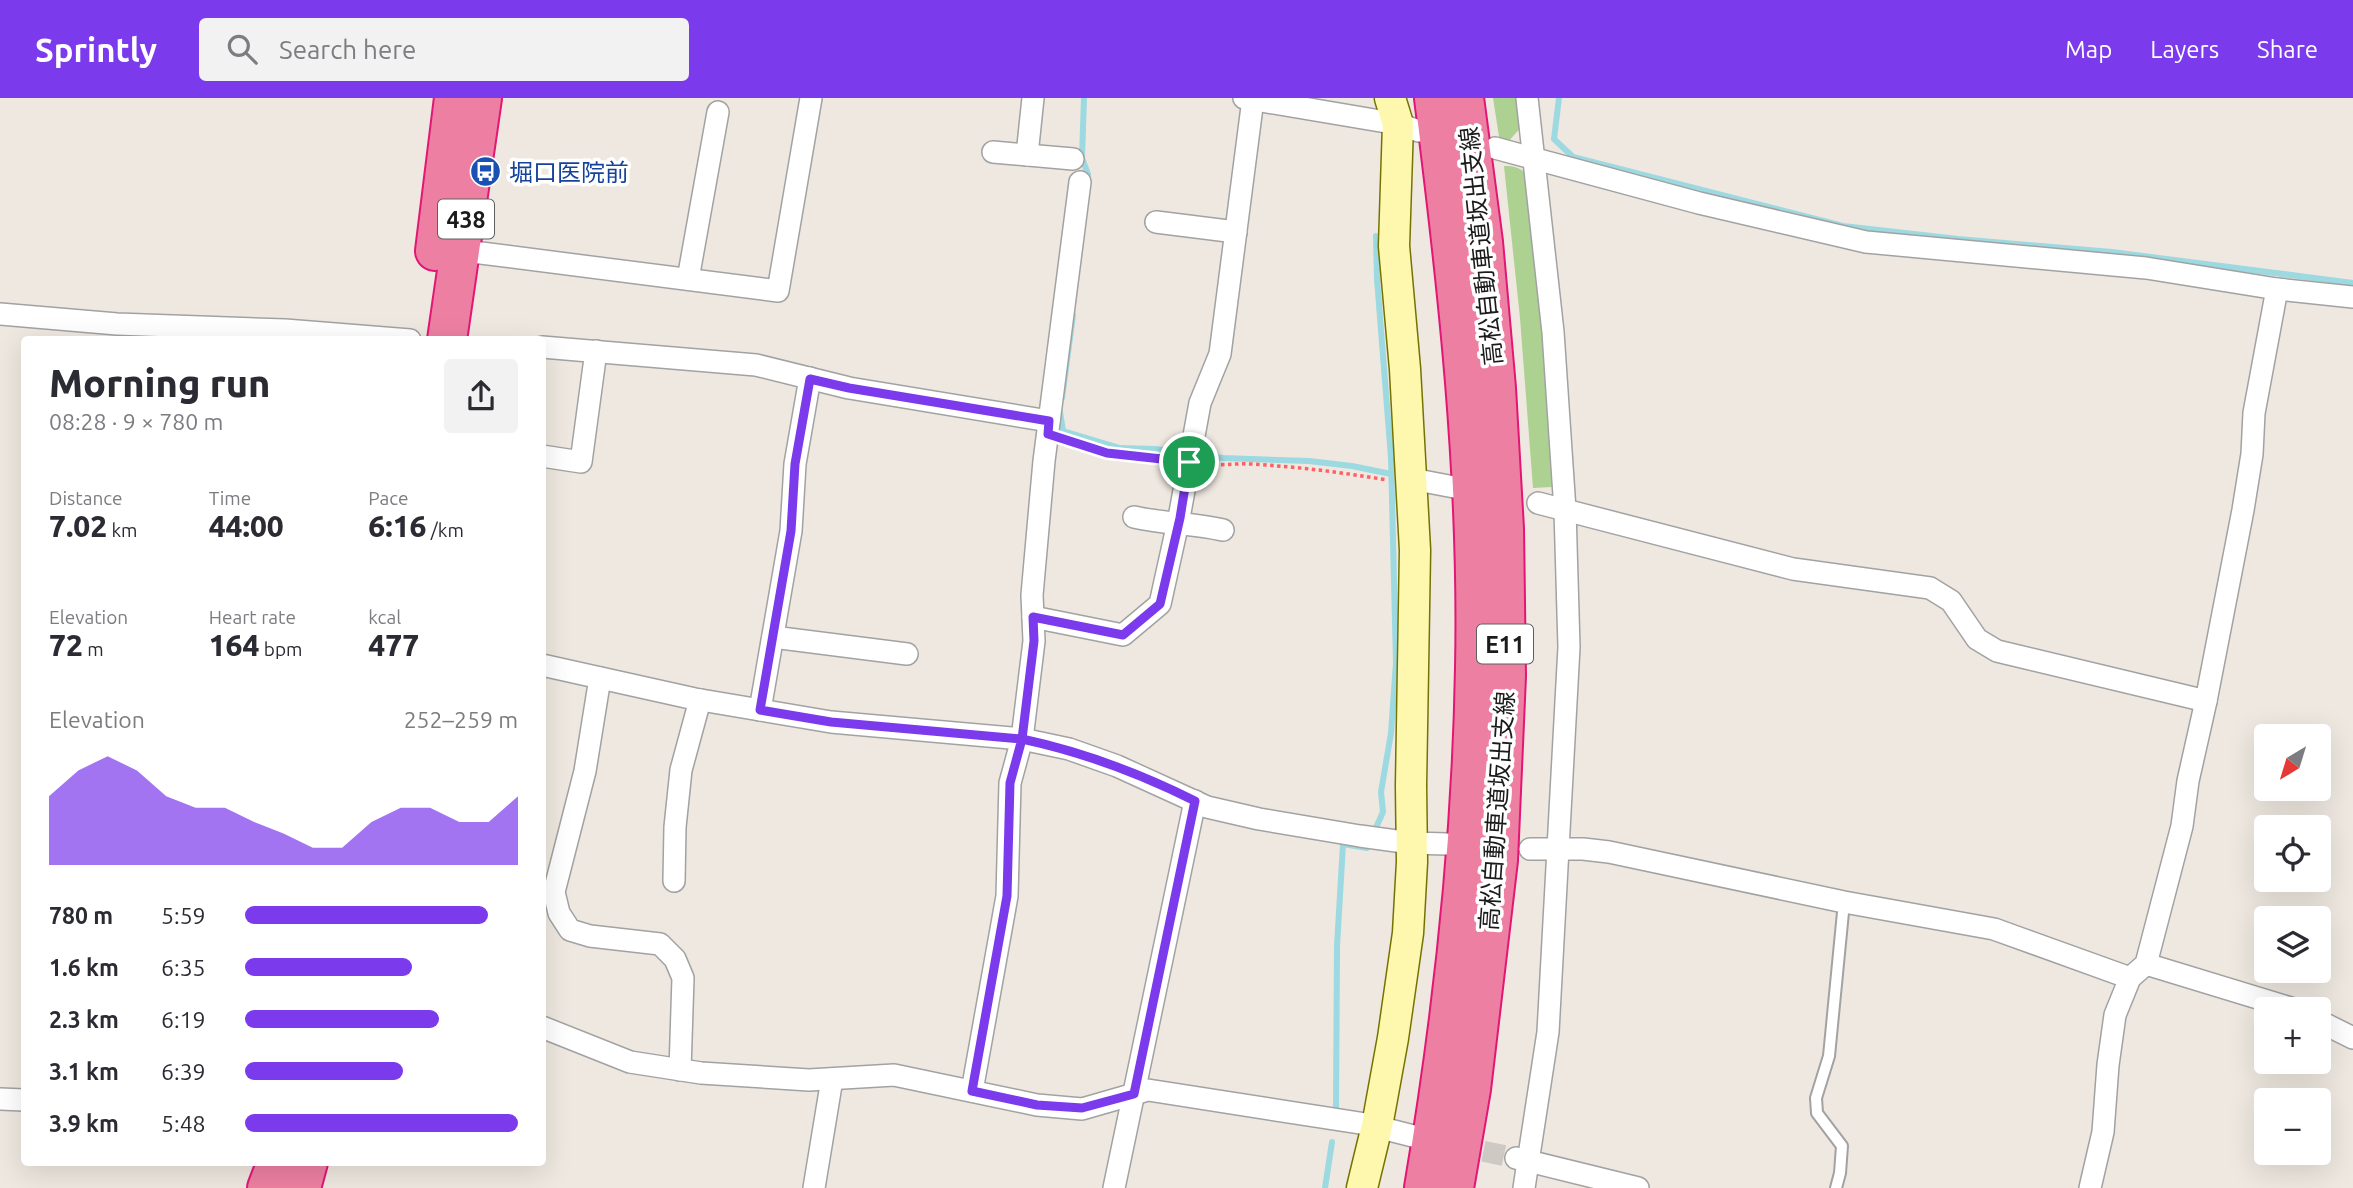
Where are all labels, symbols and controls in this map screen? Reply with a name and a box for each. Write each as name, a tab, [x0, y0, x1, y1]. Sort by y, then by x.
search box	[199, 18, 689, 81]
icon: search	[223, 30, 261, 68]
text: Sprintly	[35, 31, 157, 68]
text: Search here	[279, 35, 416, 64]
text: Map	[2065, 36, 2112, 63]
text: Layers	[2150, 36, 2219, 63]
text: Share	[2257, 36, 2318, 63]
street label: 高松自動車道坂出支線	[1455, 125, 1507, 367]
bus stop icon: 堀口医院前	[469, 155, 503, 189]
place label: 堀口医院前	[509, 159, 629, 186]
road number: 438	[438, 200, 494, 238]
button: share	[444, 359, 518, 433]
text: Morning run	[49, 362, 270, 404]
text: 08:28 · 9 × 780 m	[49, 409, 223, 434]
pin	[1159, 432, 1219, 492]
icon: arrive	[1170, 443, 1208, 481]
text: Distance	[49, 487, 123, 509]
text: Time	[209, 487, 251, 509]
text: Pace	[368, 487, 409, 509]
text: 7.02	[49, 509, 107, 543]
text: 44:00	[209, 509, 284, 543]
text: 6:16	[368, 509, 426, 543]
text: km	[107, 519, 137, 541]
text: /km	[426, 519, 464, 541]
text: Elevation	[49, 606, 128, 628]
text: Heart rate	[209, 606, 296, 628]
text: kcal	[368, 606, 401, 628]
road number: E11	[1477, 624, 1533, 664]
text: 72	[49, 628, 83, 662]
text: 164	[209, 628, 259, 662]
text: 477	[368, 628, 419, 662]
text: m	[83, 638, 104, 660]
text: bpm	[259, 638, 302, 660]
street label: 高松自動車道坂出支線	[1475, 690, 1519, 932]
text: Elevation	[49, 707, 145, 732]
text: 252–259 m	[404, 707, 518, 732]
north arrow	[2254, 724, 2331, 802]
map controls	[2254, 724, 2331, 1165]
button: locate	[2254, 815, 2331, 892]
text: 780 m	[49, 903, 113, 928]
text: 5:59	[161, 903, 206, 928]
button: layers	[2254, 906, 2331, 983]
text: 1.6 km	[49, 955, 119, 980]
text: 6:35	[161, 955, 206, 980]
button: +	[2254, 997, 2331, 1074]
text: 2.3 km	[49, 1007, 119, 1032]
text: 6:19	[161, 1007, 206, 1032]
text: 3.1 km	[49, 1059, 119, 1084]
text: 6:39	[161, 1059, 206, 1084]
button: −	[2254, 1088, 2331, 1165]
text: 3.9 km	[49, 1111, 119, 1136]
text: 5:48	[161, 1111, 206, 1136]

